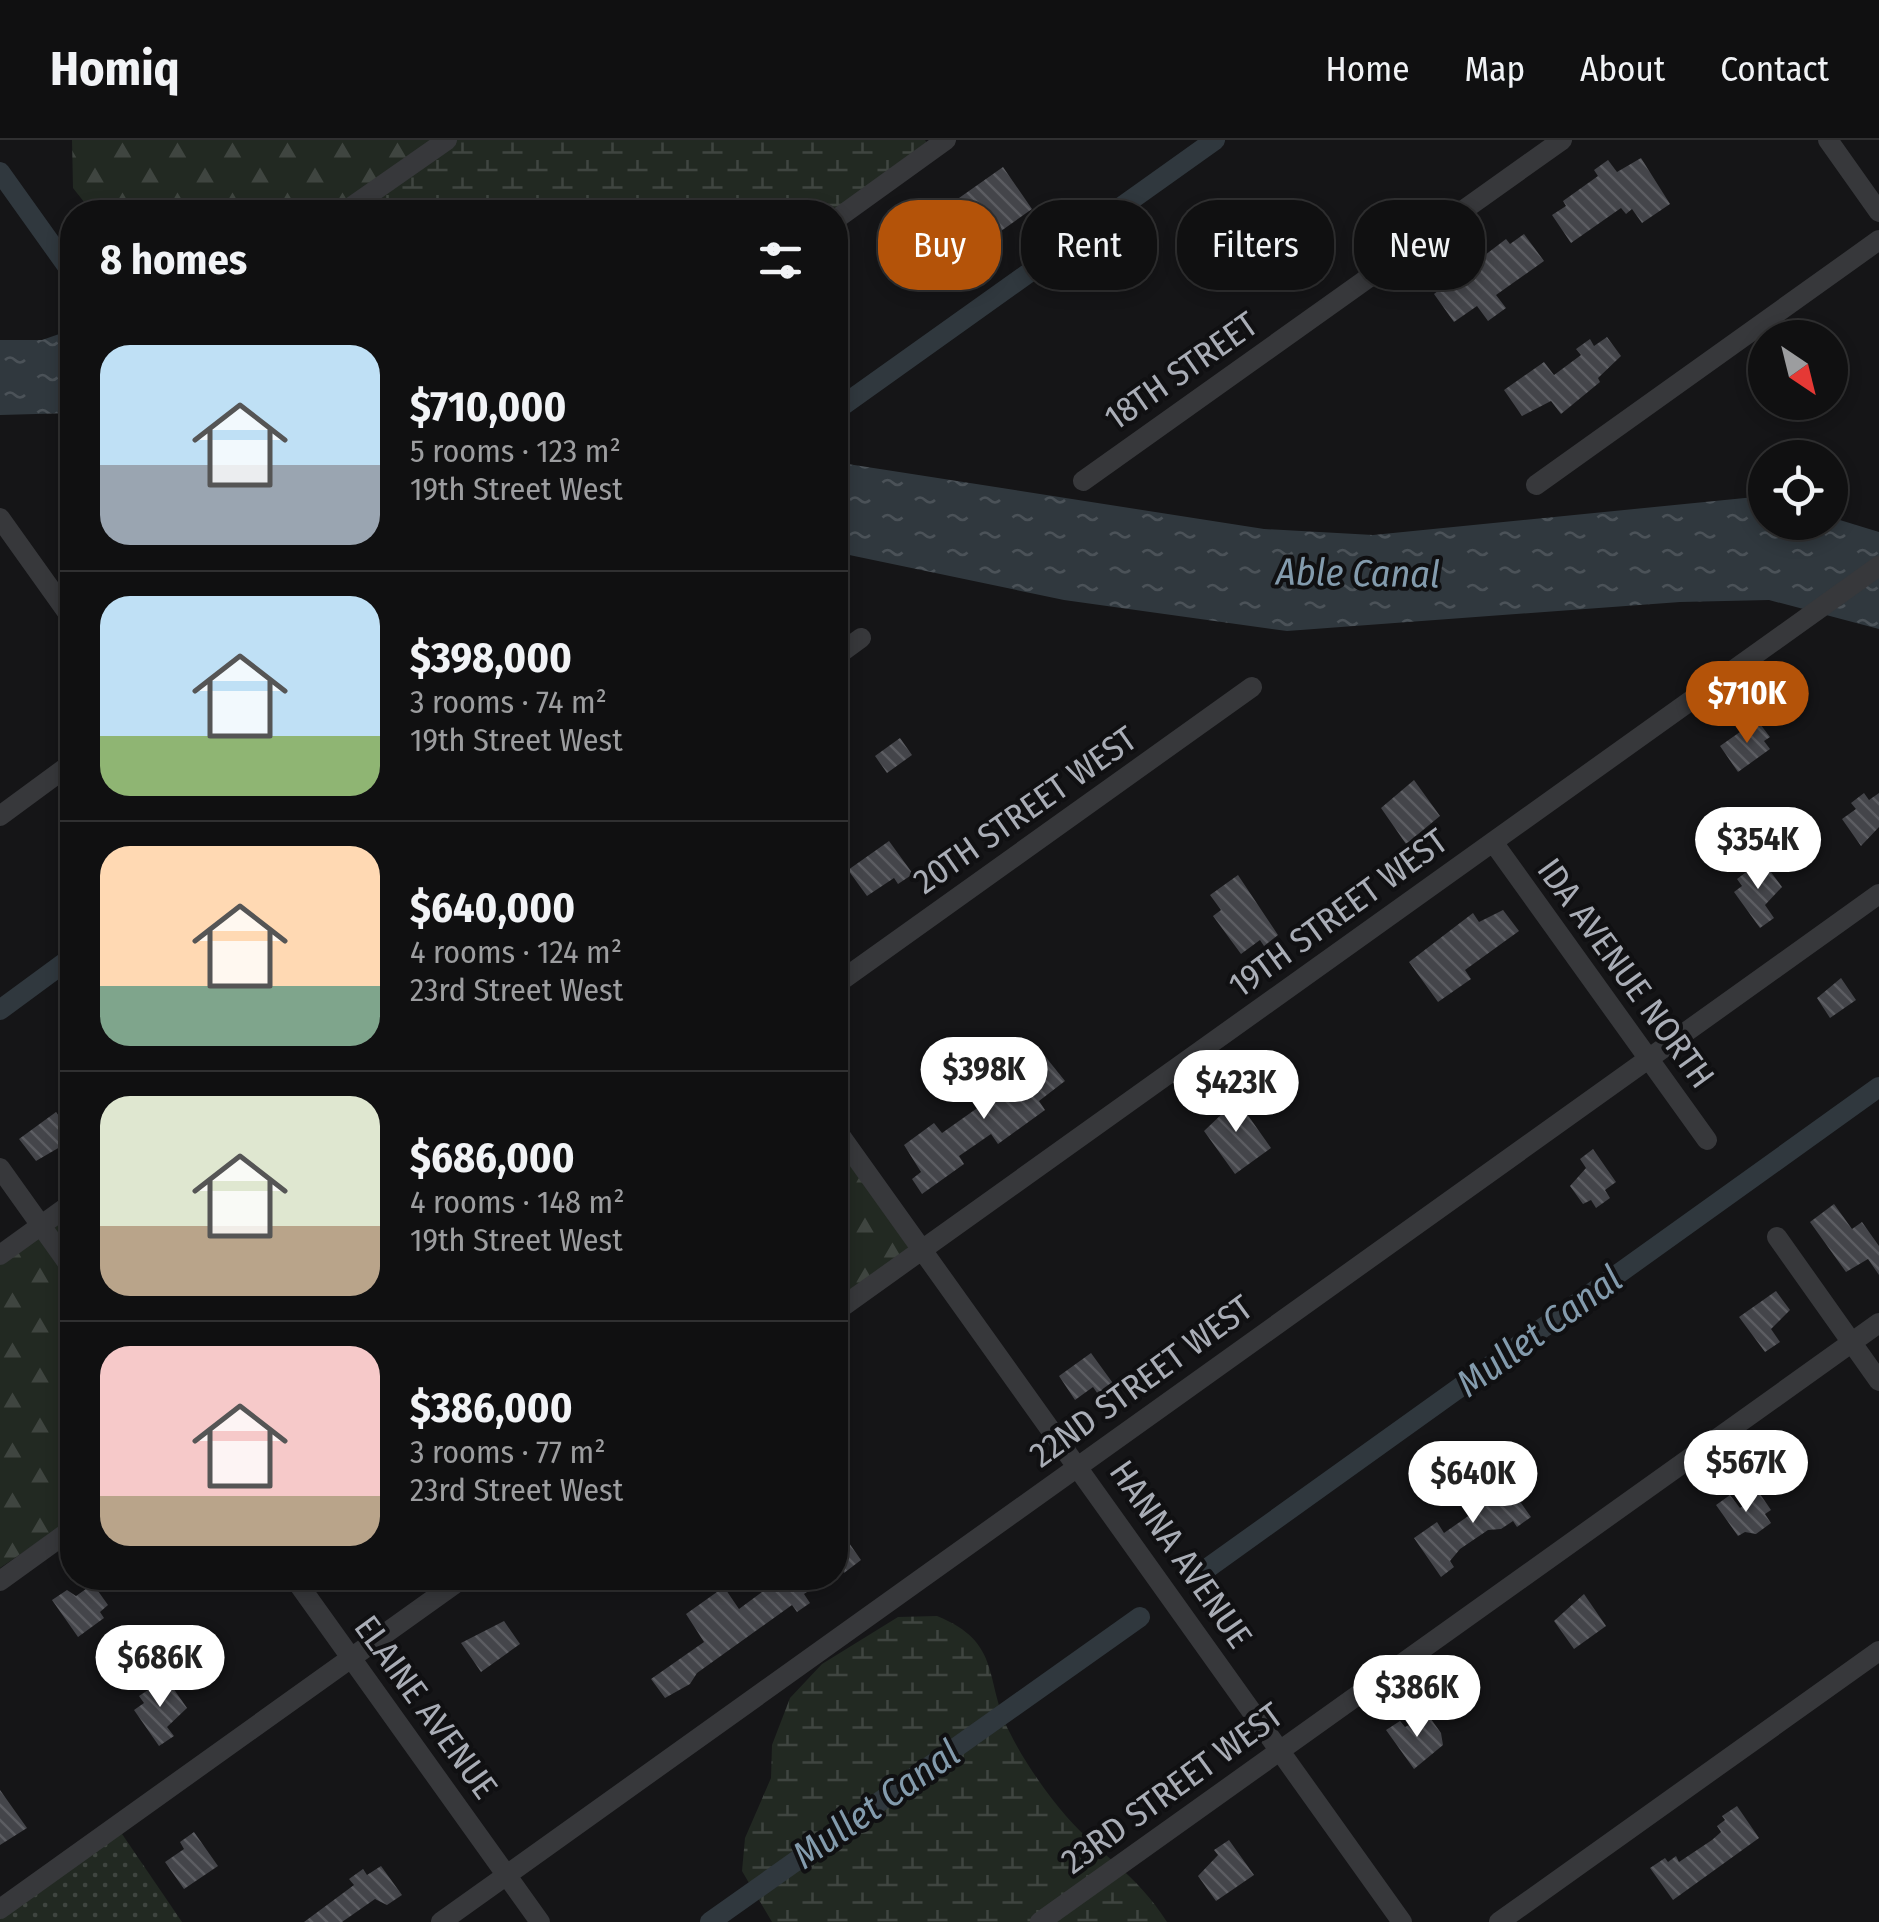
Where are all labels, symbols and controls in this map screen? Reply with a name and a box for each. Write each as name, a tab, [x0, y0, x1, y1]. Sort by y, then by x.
text: Homiq	[50, 40, 180, 98]
text: Home	[1326, 48, 1409, 90]
text: Map	[1464, 48, 1525, 90]
text: About	[1580, 48, 1665, 90]
text: Contact	[1720, 48, 1829, 90]
chip: Buy	[878, 200, 1001, 290]
chip: Rent	[1021, 200, 1157, 290]
chip: Filters	[1177, 200, 1334, 290]
chip: New	[1354, 200, 1485, 290]
icon: filters	[753, 233, 808, 288]
text: 8 homes	[100, 235, 247, 285]
street label: 18TH STREET	[1096, 303, 1266, 439]
north arrow	[1748, 320, 1848, 420]
map controls	[1748, 320, 1848, 540]
text: $710,000	[410, 382, 566, 432]
icon: home	[180, 385, 300, 505]
text: 5 rooms · 123 m²	[410, 432, 621, 470]
button: locate	[1748, 440, 1848, 540]
text: 19th Street West	[410, 470, 623, 508]
water label: Able Canal	[1274, 549, 1440, 597]
text: $398,000	[410, 633, 572, 683]
icon: home	[180, 636, 300, 756]
pin: $710K	[1677, 661, 1817, 746]
text: $710K	[1708, 674, 1786, 712]
text: 3 rooms · 74 m²	[410, 683, 607, 721]
street label: 20TH STREET WEST	[905, 717, 1145, 902]
text: 19th Street West	[410, 721, 623, 759]
pin: $354K	[1688, 807, 1828, 892]
street label: 19TH STREET WEST	[1221, 819, 1456, 1006]
text: $354K	[1717, 820, 1799, 858]
street label: IDA AVENUE NORTH	[1529, 850, 1723, 1096]
text: $640,000	[410, 883, 575, 933]
icon: home	[180, 886, 300, 1006]
text: 4 rooms · 124 m²	[410, 933, 622, 971]
text: 23rd Street West	[410, 971, 623, 1009]
pin: $398K	[914, 1037, 1054, 1122]
text: $398K	[943, 1050, 1025, 1088]
pin: $423K	[1166, 1050, 1306, 1135]
text: $423K	[1196, 1063, 1276, 1101]
text: $686,000	[410, 1133, 575, 1183]
icon: home	[180, 1136, 300, 1256]
text: 4 rooms · 148 m²	[410, 1183, 625, 1221]
text: 19th Street West	[410, 1221, 623, 1259]
water label: Mullet Canal	[1447, 1256, 1631, 1406]
street label: 22ND STREET WEST	[1022, 1286, 1261, 1476]
text: $386,000	[410, 1383, 573, 1433]
icon: home	[180, 1386, 300, 1506]
pin: $567K	[1676, 1430, 1816, 1515]
text: 3 rooms · 77 m²	[410, 1433, 606, 1471]
pin: $640K	[1403, 1441, 1543, 1526]
text: $567K	[1706, 1443, 1786, 1481]
street label: HANNA AVENUE	[1101, 1452, 1261, 1656]
text: $640K	[1430, 1454, 1516, 1492]
text: 23rd Street West	[410, 1471, 623, 1509]
street label: ELAINE AVENUE	[346, 1607, 506, 1807]
pin: $686K	[90, 1625, 230, 1710]
text: $686K	[118, 1638, 202, 1676]
pin: $386K	[1347, 1655, 1487, 1740]
text: $386K	[1375, 1668, 1459, 1706]
street label: 23RD STREET WEST	[1053, 1693, 1291, 1882]
water label: Mullet Canal	[784, 1730, 968, 1878]

